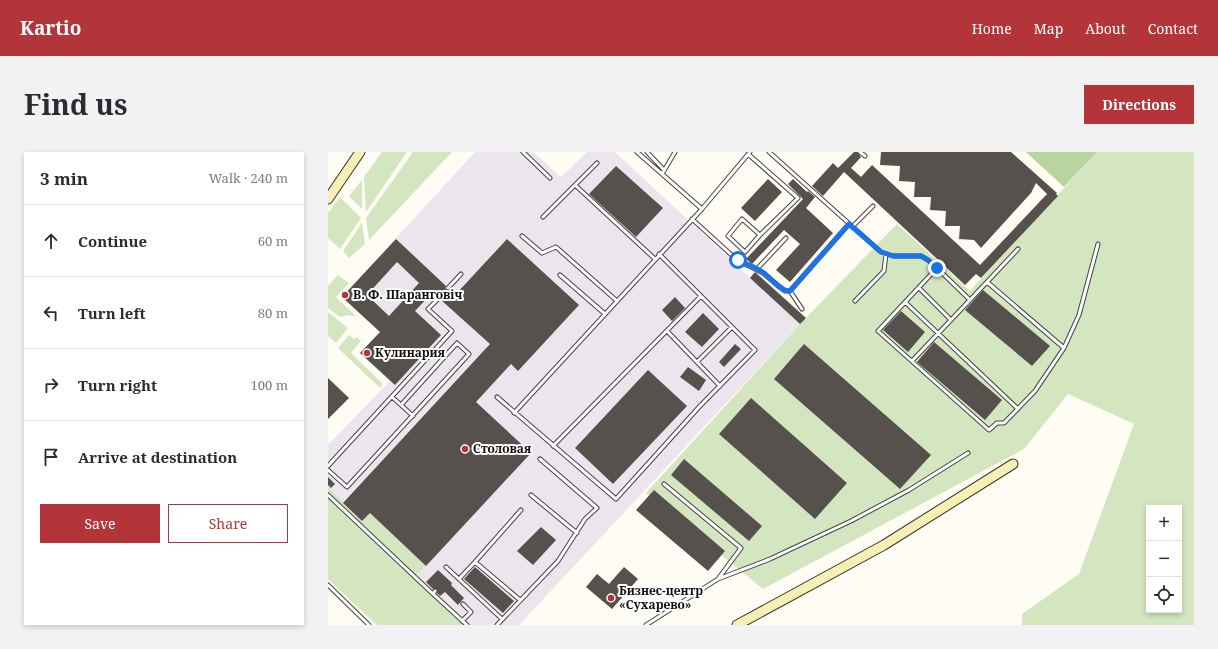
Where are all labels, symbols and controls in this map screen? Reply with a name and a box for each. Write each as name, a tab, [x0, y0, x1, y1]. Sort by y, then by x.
text: Kartio	[20, 15, 81, 41]
text: Home	[972, 19, 1012, 38]
text: Map	[1034, 19, 1063, 38]
text: About	[1085, 19, 1126, 38]
text: Contact	[1148, 19, 1198, 38]
text: Find us	[24, 85, 128, 123]
button: Directions	[1084, 85, 1194, 124]
text: 3 min	[40, 167, 88, 190]
text: Walk · 240 m	[209, 169, 288, 187]
icon: ahead	[40, 230, 62, 252]
text: Continue	[78, 231, 147, 251]
text: 60 m	[258, 232, 288, 250]
route start	[729, 251, 747, 269]
route end	[928, 259, 946, 277]
place label: В. Ф. Шаранговіч	[353, 286, 462, 303]
marker: В. Ф. Шаранговіч	[340, 290, 350, 300]
icon: left	[40, 302, 62, 324]
text: Turn left	[78, 303, 146, 323]
text: 80 m	[258, 304, 288, 322]
place label: Кулинария	[375, 344, 446, 361]
marker: Кулинария	[362, 348, 372, 358]
icon: right	[40, 374, 62, 396]
text: Turn right	[78, 375, 157, 395]
text: 100 m	[251, 376, 288, 394]
place label: Столовая	[473, 440, 532, 457]
marker: Столовая	[460, 444, 470, 454]
icon: arrive	[40, 446, 62, 468]
text: Arrive at destination	[78, 447, 237, 467]
button: Save	[40, 504, 160, 543]
button: Share	[168, 504, 288, 543]
map controls	[1146, 505, 1182, 613]
button: +	[1146, 505, 1182, 541]
button: −	[1146, 541, 1182, 577]
button: locate	[1146, 577, 1182, 613]
place label: Бизнес-центр «Сухарево»	[619, 582, 703, 613]
marker: Бизнес-центр «Сухарево»	[606, 593, 616, 603]

